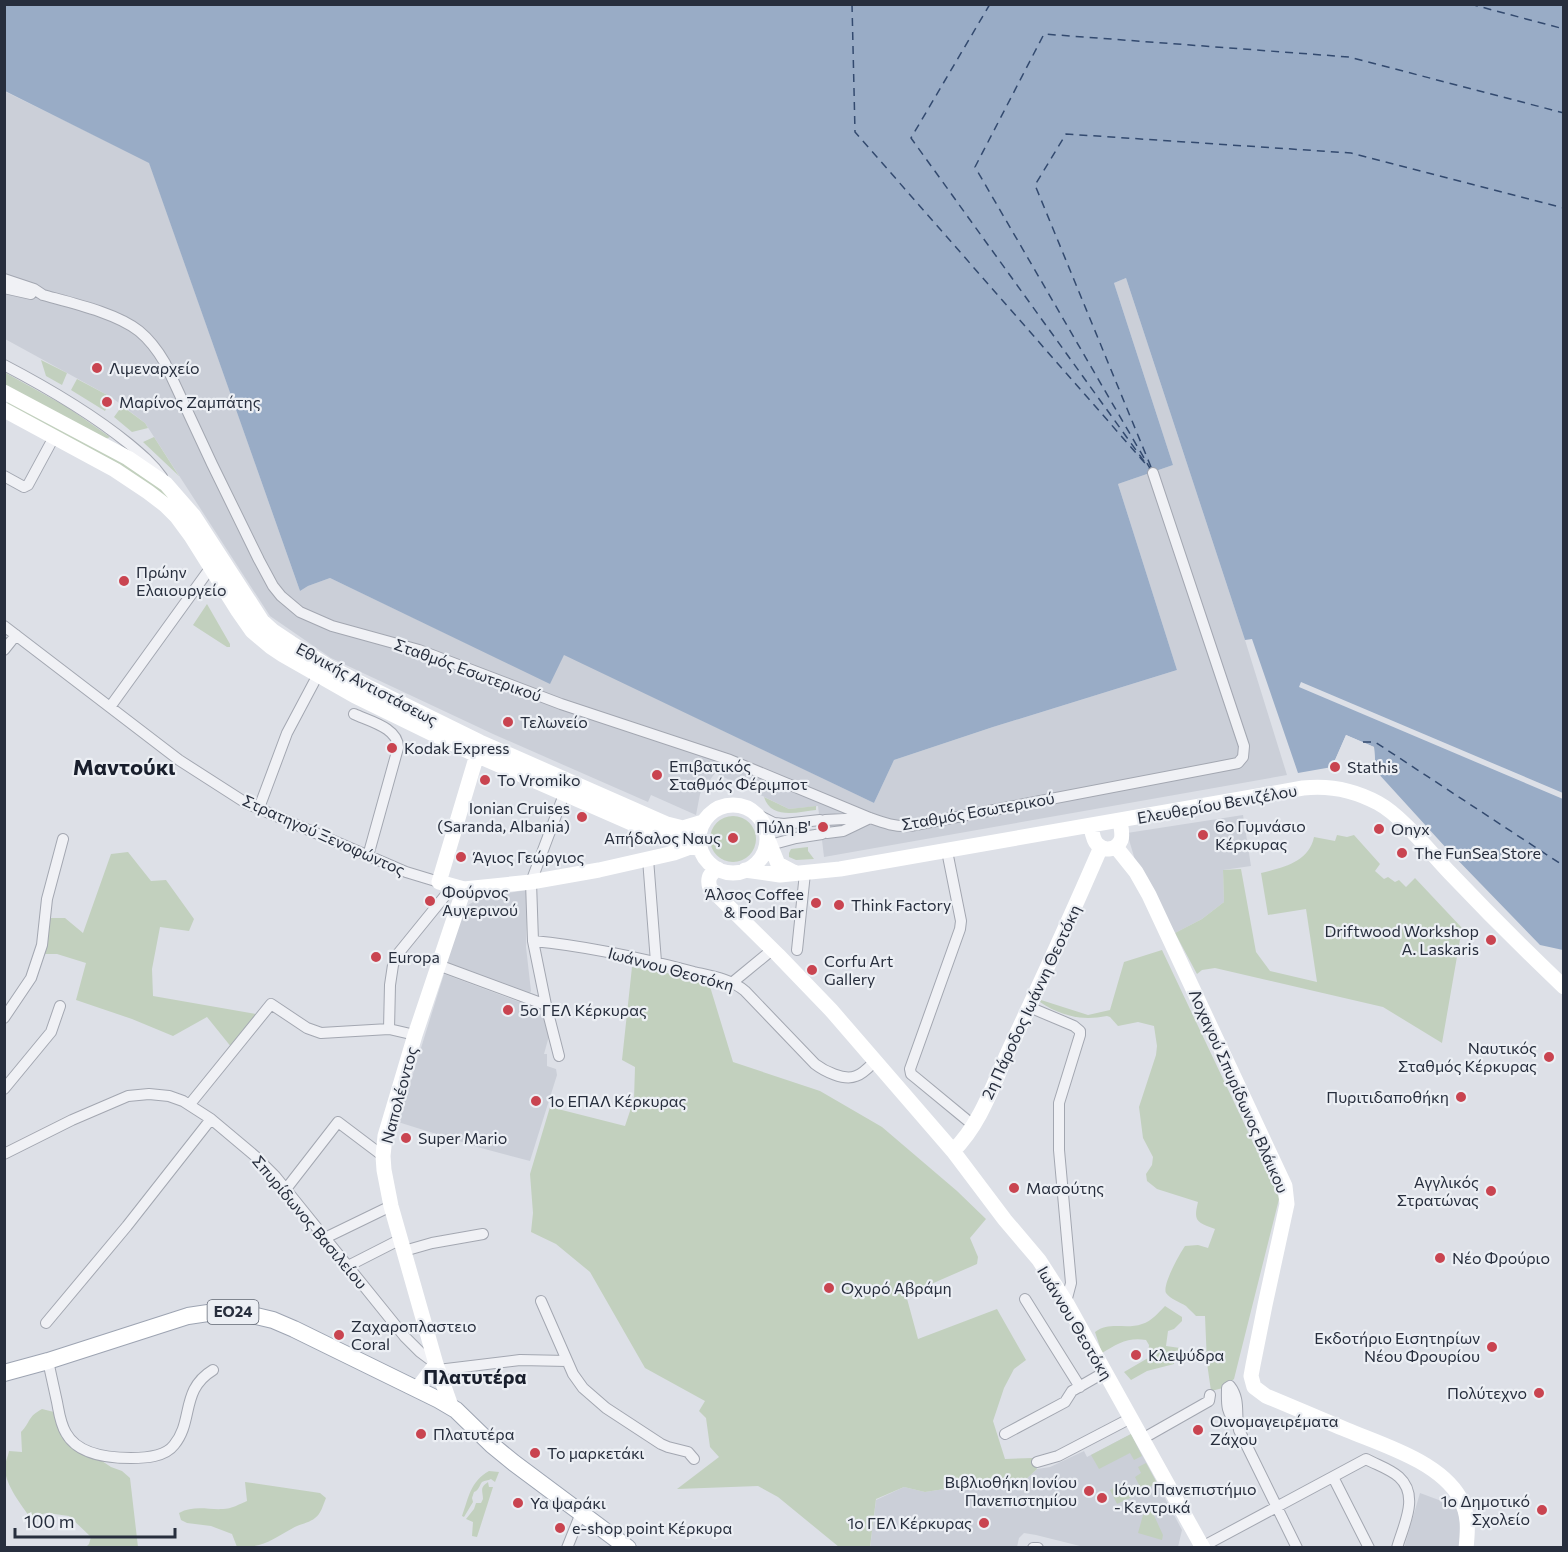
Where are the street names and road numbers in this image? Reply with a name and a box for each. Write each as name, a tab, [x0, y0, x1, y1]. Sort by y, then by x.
street label: Σταθμός Εσωτερικού	[392, 634, 544, 705]
street label: Εθνικής Αντιστάσεως	[293, 638, 441, 729]
street label: Ελευθερίου Βενιζέλου	[1136, 780, 1298, 827]
street label: Σταθμός Εσωτερικού	[900, 788, 1056, 833]
street label: Στρατηγού Ξενοφώντος	[240, 790, 408, 879]
street label: 2η Πάροδος Ιωάννη Θεοτόκη	[977, 902, 1084, 1102]
street label: Ιωάννου Θεοτόκη	[606, 943, 736, 994]
street label: Λοχαγού Σπυρίδωνος Βλάικου	[1186, 986, 1293, 1196]
street label: Ναπολέοντος	[376, 1044, 421, 1146]
street label: Σπυρίδωνος Βασιλείου	[249, 1151, 372, 1292]
street label: Ιωάννου Θεοτόκη	[1034, 1262, 1117, 1383]
road number: ΕΟ24	[208, 1300, 258, 1324]

